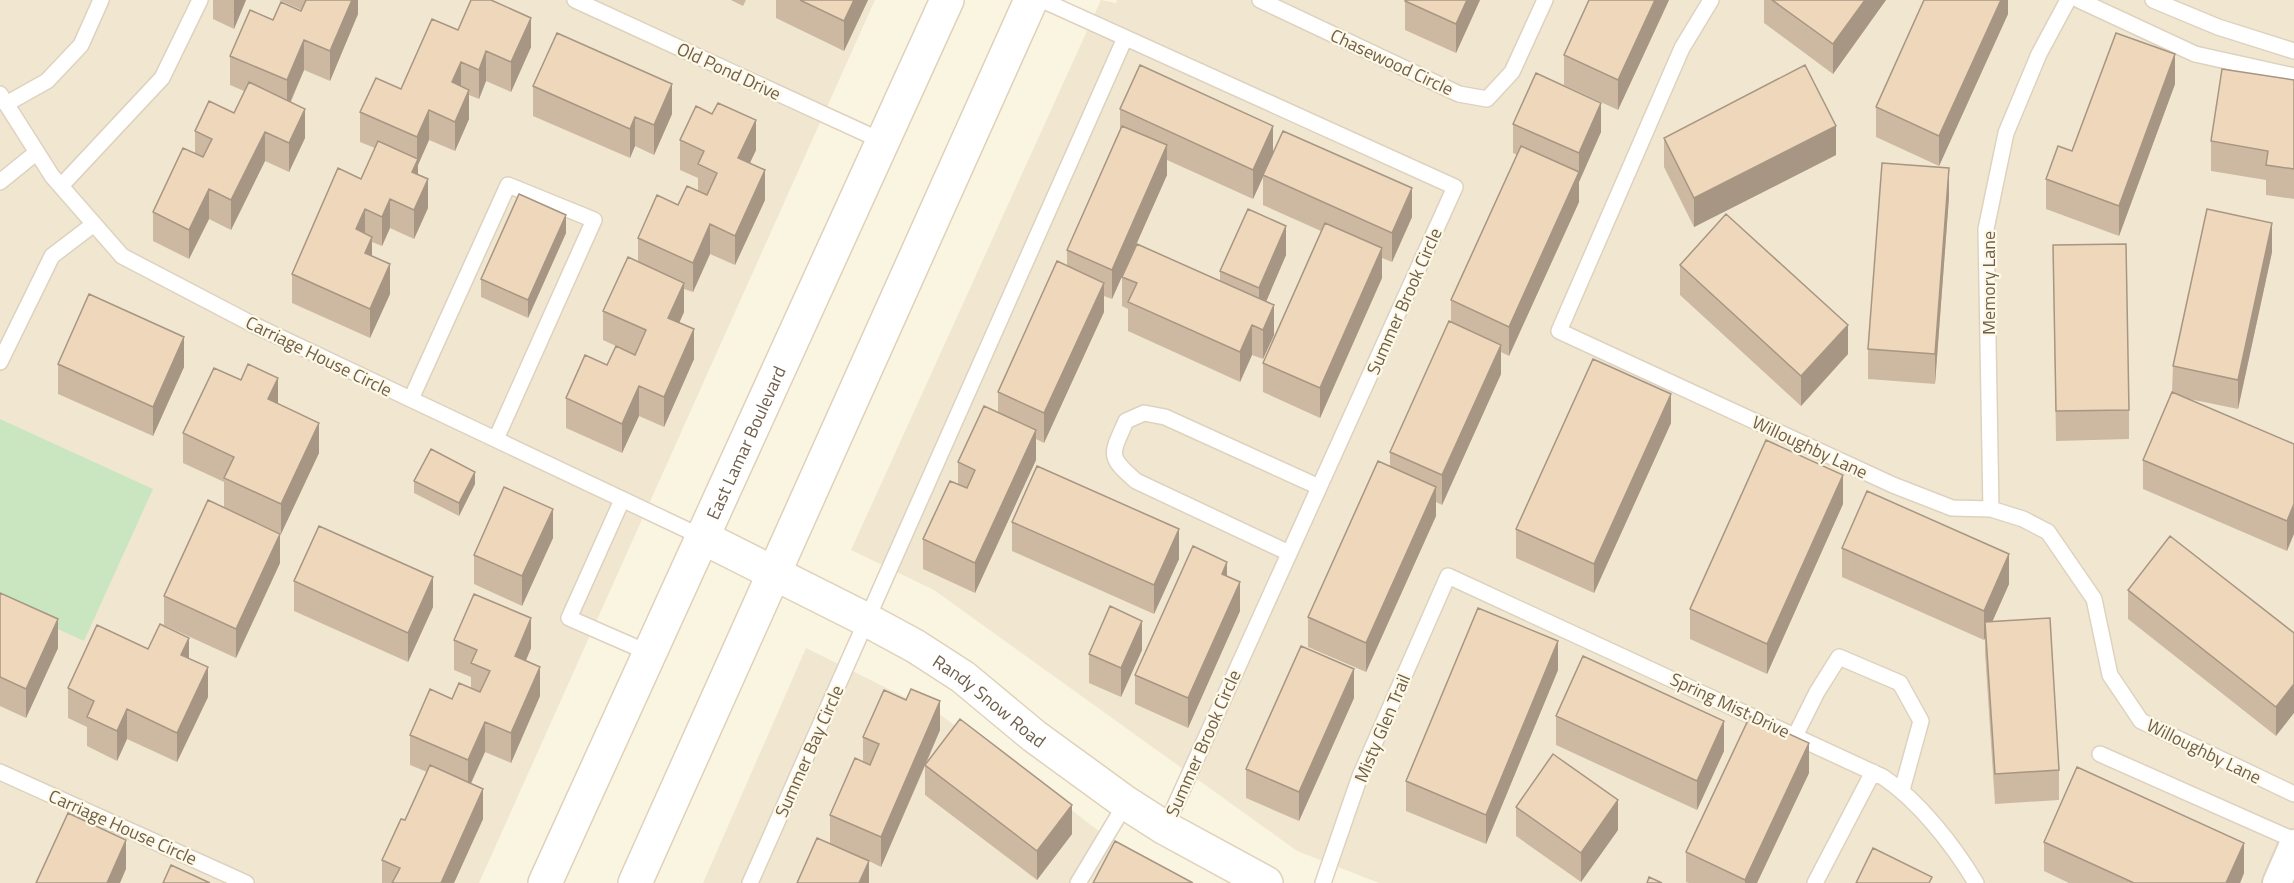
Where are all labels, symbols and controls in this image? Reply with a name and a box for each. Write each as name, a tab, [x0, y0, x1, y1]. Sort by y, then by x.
street label: Chasewood Circle	[1326, 22, 1458, 102]
street label: Old Pond Drive	[672, 35, 786, 107]
street label: Summer Brook Circle	[1359, 223, 1449, 379]
street label: Memory Lane	[1975, 231, 2002, 335]
street label: Carriage House Circle	[241, 309, 397, 403]
street label: East Lamar Boulevard	[699, 361, 792, 524]
street label: Willoughby Lane	[1748, 408, 1872, 486]
street label: Randy Snow Road	[928, 648, 1052, 754]
street label: Summer Brook Circle	[1158, 665, 1248, 821]
street label: Spring Mist Drive	[1666, 665, 1794, 745]
street label: Misty Glen Trail	[1347, 670, 1417, 786]
street label: Summer Bay Circle	[768, 681, 850, 821]
street label: Willoughby Lane	[2142, 712, 2266, 790]
street label: Carriage House Circle	[44, 782, 202, 872]

